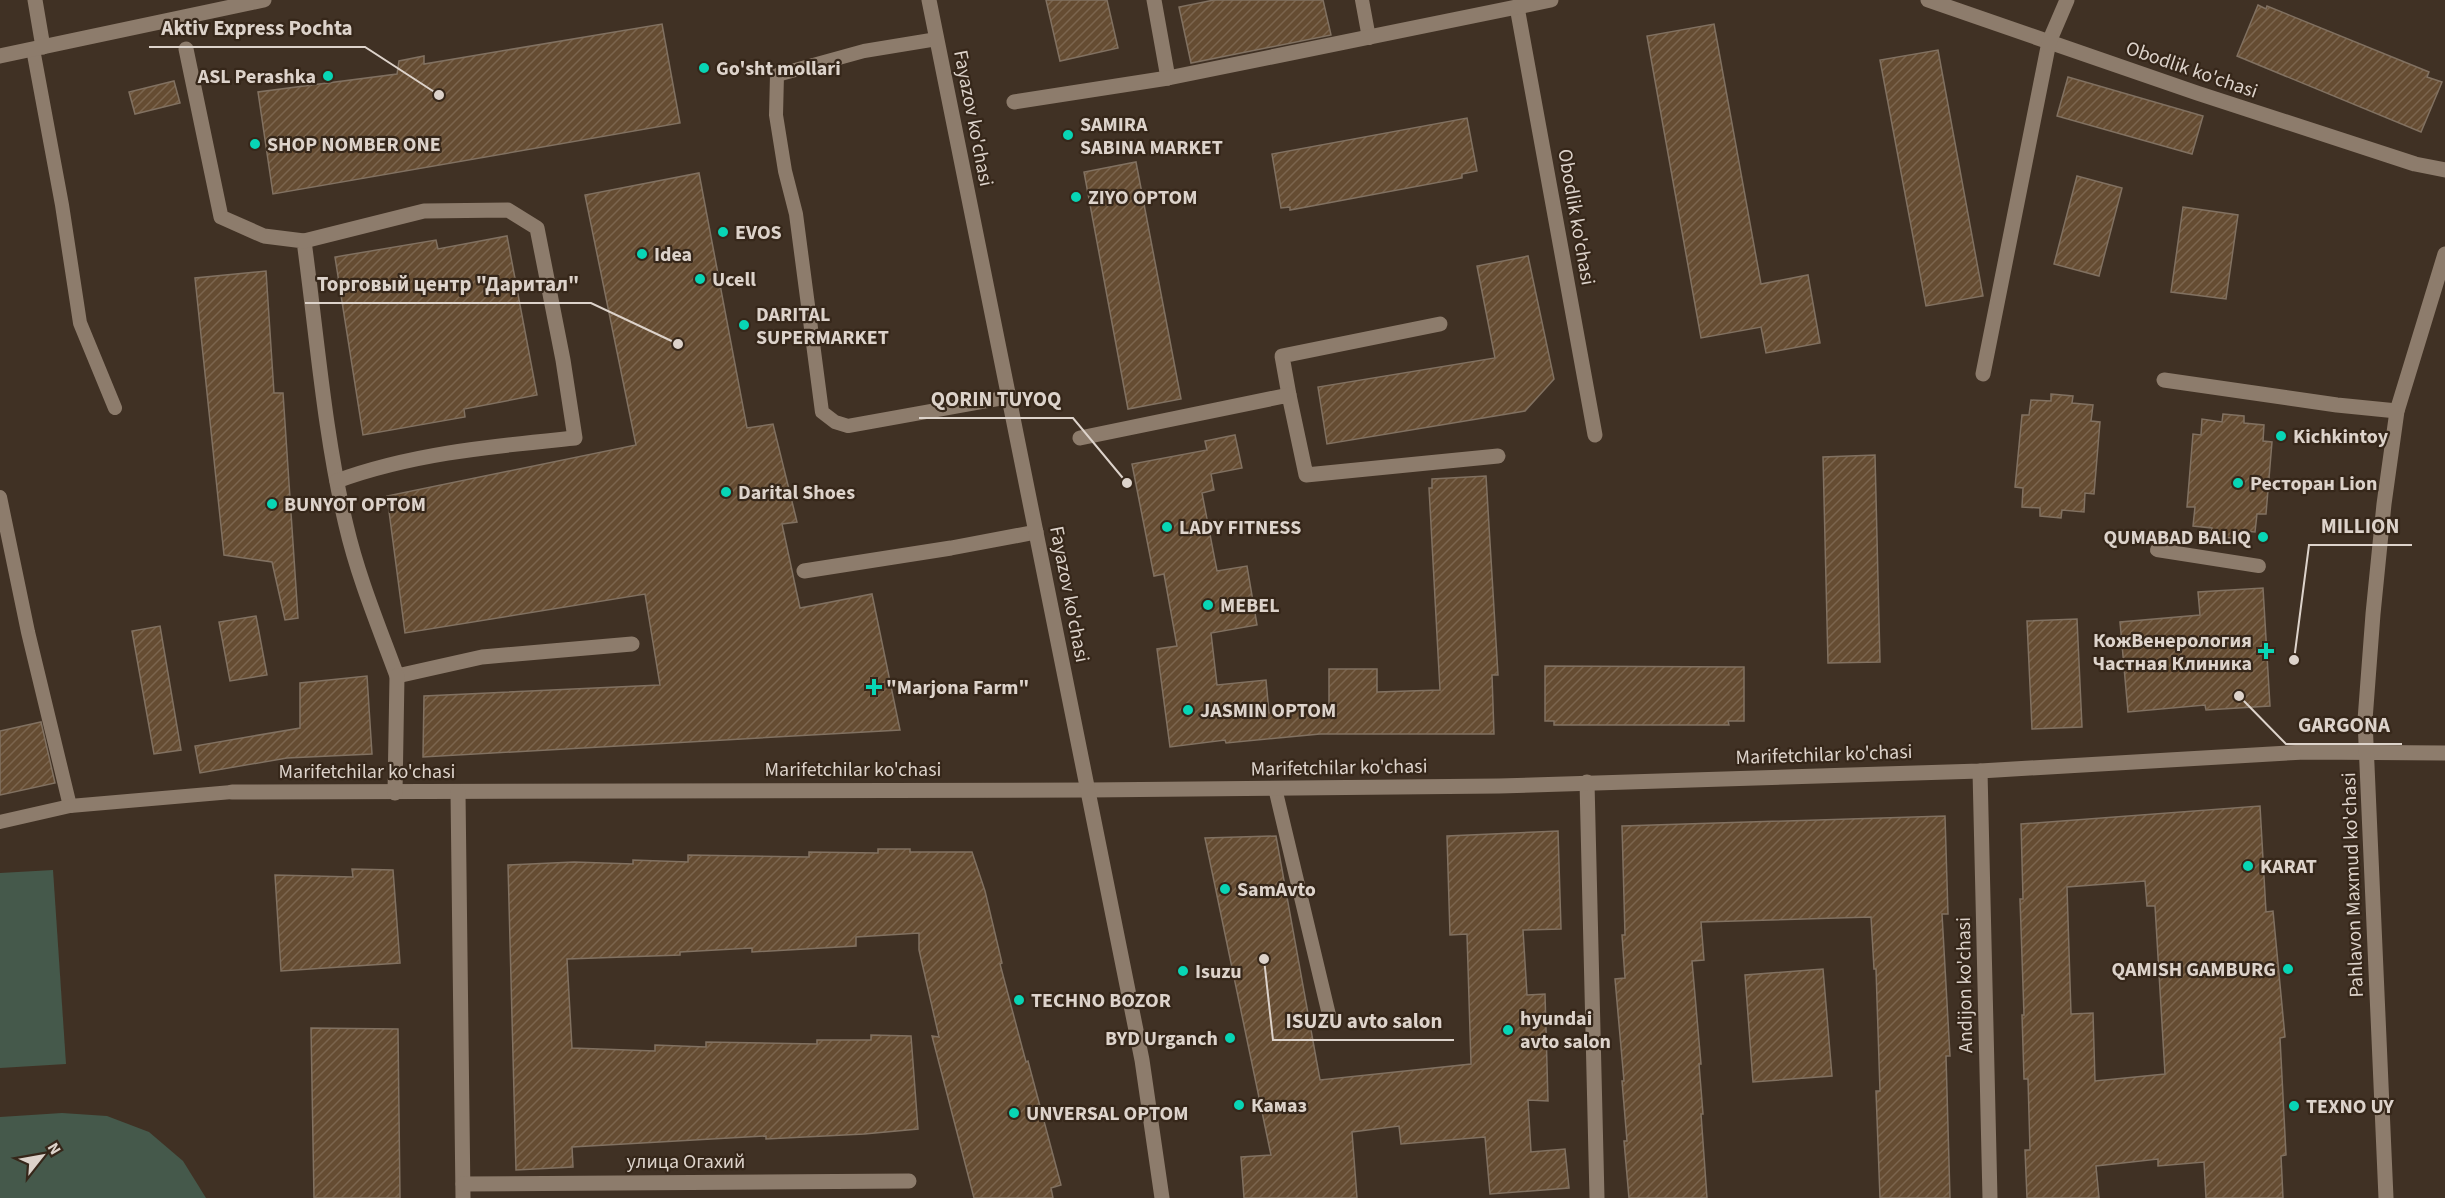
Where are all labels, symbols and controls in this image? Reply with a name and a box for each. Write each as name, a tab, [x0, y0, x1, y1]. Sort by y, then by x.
callout: Aktiv Express Pochta	[149, 8, 365, 47]
text: Aktiv Express Pochta	[160, 13, 353, 43]
street label: Obodlik ko'chasi	[2122, 34, 2261, 106]
street label: Fayazov ko'chasi	[946, 48, 1000, 189]
place label: Go'sht mollari	[716, 55, 841, 83]
marker: Go'sht mollari	[697, 61, 711, 75]
place label: ASL Perashka	[197, 63, 316, 91]
marker: ASL Perashka	[321, 69, 335, 83]
place label: SAMIRA SABINA MARKET	[1080, 111, 1223, 162]
marker: SAMIRA SABINA MARKET	[1061, 128, 1075, 142]
place label: SHOP NOMBER ONE	[267, 131, 441, 159]
marker: SHOP NOMBER ONE	[248, 137, 262, 151]
street label: Obodlik ko'chasi	[1550, 147, 1602, 287]
place label: ZIYO OPTOM	[1088, 184, 1197, 212]
marker: ZIYO OPTOM	[1069, 190, 1083, 204]
place label: EVOS	[735, 219, 782, 247]
marker: EVOS	[716, 225, 730, 239]
place label: Idea	[654, 241, 692, 269]
marker: Idea	[635, 247, 649, 261]
callout: Торговый центр "Даритал"	[305, 264, 591, 303]
place label: Ucell	[712, 266, 756, 294]
text: Торговый центр "Даритал"	[317, 269, 579, 299]
marker: Ucell	[693, 272, 707, 286]
place label: DARITAL SUPERMARKET	[756, 301, 889, 352]
marker: DARITAL SUPERMARKET	[737, 318, 751, 332]
callout: QORIN TUYOQ	[919, 379, 1073, 418]
text: QORIN TUYOQ	[931, 384, 1062, 414]
place label: Kichkintoy	[2293, 423, 2389, 451]
marker: Kichkintoy	[2274, 429, 2288, 443]
place label: Ресторан Lion	[2250, 470, 2377, 498]
marker: Ресторан Lion	[2231, 476, 2245, 490]
place label: Darital Shoes	[738, 479, 855, 507]
marker: Darital Shoes	[719, 485, 733, 499]
place label: BUNYOT OPTOM	[284, 491, 426, 519]
marker: BUNYOT OPTOM	[265, 497, 279, 511]
callout: MILLION	[2309, 506, 2412, 545]
text: MILLION	[2321, 511, 2399, 541]
place label: LADY FITNESS	[1179, 514, 1301, 542]
marker: LADY FITNESS	[1160, 520, 1174, 534]
street label: Fayazov ko'chasi	[1042, 524, 1096, 665]
place label: QUMABAD BALIQ	[2103, 524, 2251, 552]
marker: QUMABAD BALIQ	[2256, 530, 2270, 544]
place label: MEBEL	[1220, 592, 1280, 620]
marker: MEBEL	[1201, 598, 1215, 612]
place label: КожВенерология Частная Клиника	[2092, 627, 2252, 678]
marker: КожВенерология Частная Клиника	[2257, 642, 2275, 660]
place label: "Marjona Farm"	[886, 674, 1029, 702]
marker: "Marjona Farm"	[867, 680, 881, 694]
place label: JASMIN OPTOM	[1200, 697, 1336, 725]
marker: JASMIN OPTOM	[1181, 703, 1195, 717]
callout: GARGONA	[2286, 705, 2402, 744]
text: GARGONA	[2298, 710, 2391, 740]
street label: Marifetchilar ko'chasi	[1735, 738, 1913, 772]
street label: Marifetchilar ko'chasi	[1250, 752, 1428, 784]
street label: Marifetchilar ko'chasi	[765, 756, 941, 784]
street label: Marifetchilar ko'chasi	[279, 758, 455, 786]
street label: Pahlavon Maxmud ko'chasi	[2335, 772, 2371, 998]
place label: KARAT	[2260, 853, 2317, 881]
marker: KARAT	[2241, 859, 2255, 873]
place label: SamAvto	[1237, 876, 1316, 904]
marker: SamAvto	[1218, 882, 1232, 896]
street label: Andijon ko'chasi	[1950, 917, 1980, 1053]
place label: QAMISH GAMBURG	[2111, 956, 2276, 984]
place label: Isuzu	[1195, 958, 1242, 986]
marker: QAMISH GAMBURG	[2281, 962, 2295, 976]
marker: Isuzu	[1176, 964, 1190, 978]
place label: TECHNO BOZOR	[1031, 987, 1171, 1015]
marker: TECHNO BOZOR	[1012, 993, 1026, 1007]
callout: ISUZU avto salon	[1273, 1001, 1454, 1040]
place label: hyundai avto salon	[1520, 1005, 1611, 1056]
text: ISUZU avto salon	[1286, 1006, 1442, 1036]
marker: hyundai avto salon	[1501, 1023, 1515, 1037]
place label: BYD Urganch	[1105, 1025, 1218, 1053]
marker: BYD Urganch	[1223, 1031, 1237, 1045]
place label: Камаз	[1251, 1092, 1307, 1120]
place label: TEXNO UY	[2306, 1093, 2394, 1121]
marker: Камаз	[1232, 1098, 1246, 1112]
marker: TEXNO UY	[2287, 1099, 2301, 1113]
place label: UNVERSAL OPTOM	[1026, 1100, 1188, 1128]
marker: UNVERSAL OPTOM	[1007, 1106, 1021, 1120]
north arrow	[12, 1126, 72, 1186]
text: N	[42, 1139, 66, 1159]
street label: улица Огахий	[627, 1148, 745, 1176]

